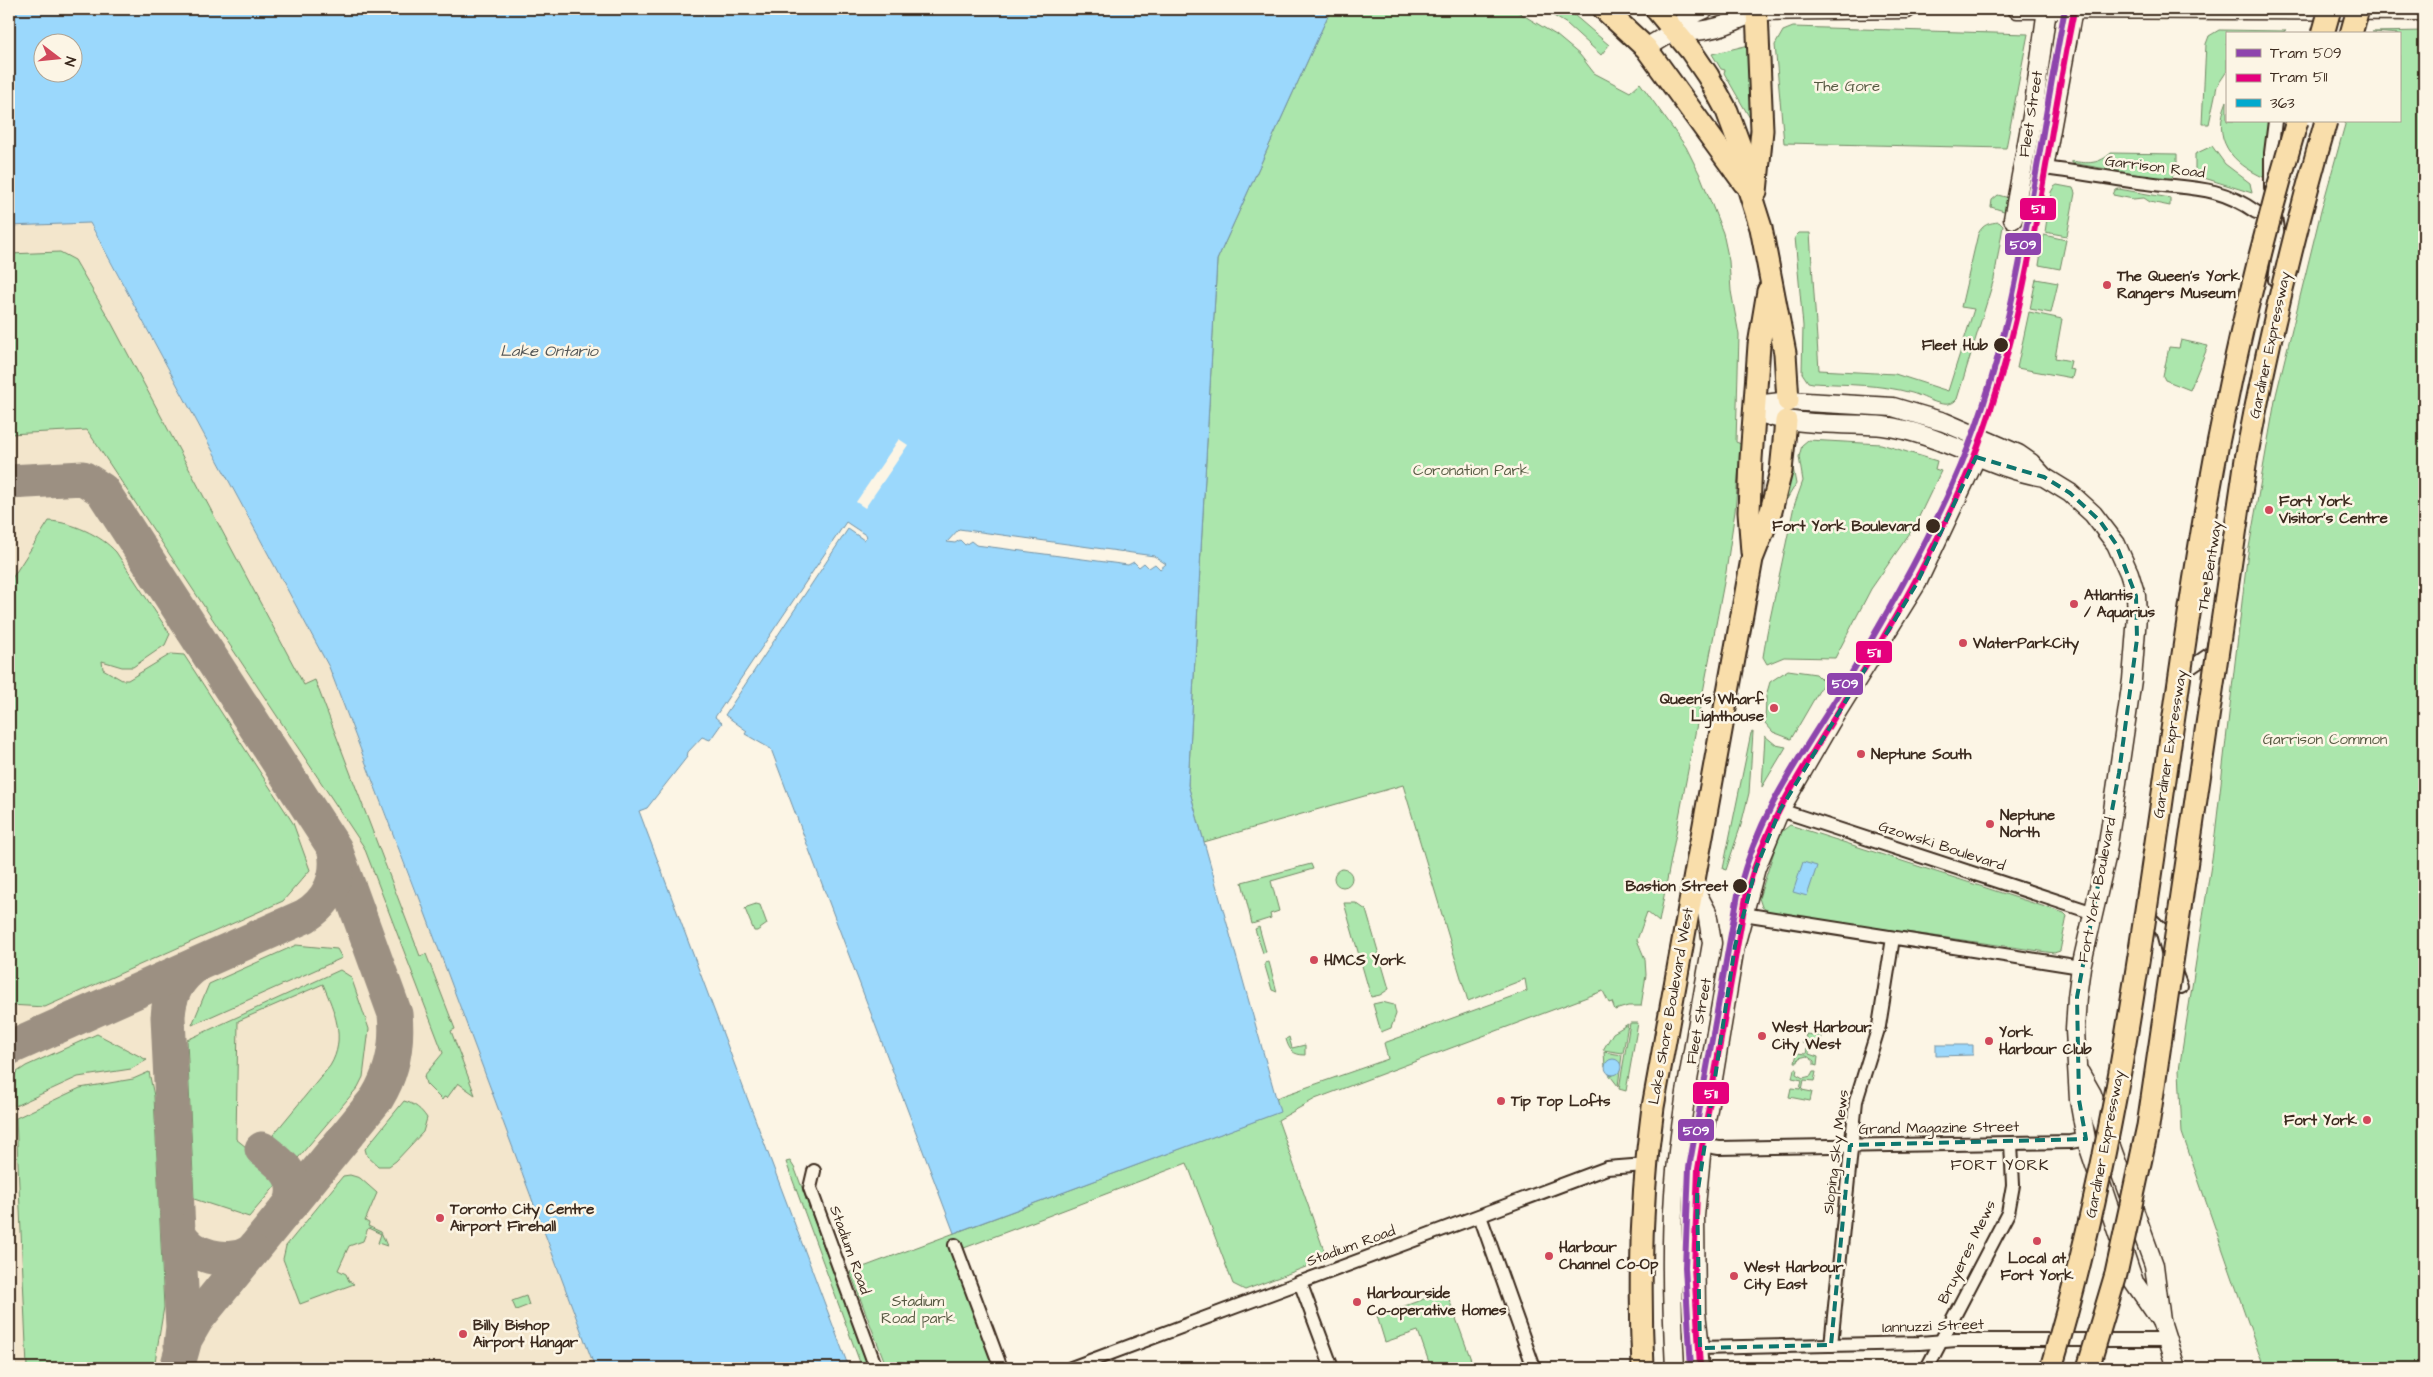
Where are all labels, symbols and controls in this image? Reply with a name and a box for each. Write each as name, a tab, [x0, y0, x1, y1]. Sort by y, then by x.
north arrow	[32, 32, 82, 82]
legend	[2226, 32, 2400, 122]
text: Tram 509	[2270, 43, 2342, 64]
text: N	[59, 54, 80, 68]
text: Tram 511	[2270, 67, 2327, 88]
street label: Fleet Street	[2014, 69, 2048, 159]
park label: The Gore	[1814, 76, 1880, 97]
text: 363	[2270, 93, 2295, 114]
street label: Garrison Road	[2104, 150, 2207, 184]
line badge: 511	[2019, 197, 2057, 221]
text: 511	[2031, 199, 2045, 219]
line badge: 509	[2004, 232, 2042, 256]
text: 509	[2010, 235, 2036, 255]
place label: The Queen's York Rangers Museum	[2116, 266, 2241, 306]
street label: Gardiner Expressway	[2244, 270, 2297, 421]
marker: The Queen's York Rangers Museum	[2101, 279, 2113, 291]
place label: Fleet Hub	[1922, 335, 1989, 356]
marker: Fleet Hub	[1992, 336, 2010, 354]
water label: Lake Ontario	[500, 340, 599, 362]
park label: Coronation Park	[1413, 460, 1529, 481]
place label: Fort York Visitor's Centre	[2278, 491, 2388, 529]
marker: Fort York Visitor's Centre	[2263, 504, 2275, 516]
place label: Fort York Boulevard	[1772, 516, 1920, 537]
marker: Fort York Boulevard	[1924, 517, 1942, 535]
street label: The Bentway	[2192, 519, 2228, 613]
place label: Atlantis / Aquarius	[2084, 585, 2156, 623]
marker: Atlantis / Aquarius	[2068, 598, 2080, 610]
place label: WaterParkCity	[1972, 633, 2080, 655]
marker: WaterParkCity	[1957, 637, 1969, 649]
line badge: 511	[1855, 640, 1893, 664]
text: 511	[1867, 643, 1881, 663]
street label: Gardiner Expressway	[2148, 668, 2193, 820]
line badge: 509	[1826, 672, 1864, 696]
text: 509	[1832, 674, 1858, 694]
place label: Queen's Wharf Lighthouse	[1660, 689, 1765, 729]
marker: Queen's Wharf Lighthouse	[1768, 702, 1780, 714]
park label: Garrison Common	[2263, 729, 2388, 750]
place label: Neptune South	[1871, 744, 1972, 765]
marker: Neptune South	[1855, 748, 1867, 760]
place label: Neptune North	[2000, 805, 2055, 843]
street label: Fort York Boulevard	[2073, 815, 2121, 964]
street label: Gzowski Boulevard	[1876, 816, 2008, 876]
marker: Neptune North	[1984, 818, 1996, 830]
place label: Bastion Street	[1626, 876, 1729, 897]
marker: Bastion Street	[1731, 877, 1749, 895]
street label: Lake Shore Boulevard West	[1643, 906, 1699, 1106]
place label: HMCS York	[1324, 950, 1406, 971]
marker: HMCS York	[1308, 954, 1320, 966]
street label: Fleet Street	[1681, 976, 1717, 1066]
place label: West Harbour City West	[1771, 1017, 1872, 1056]
place label: York Harbour Club	[1999, 1022, 2092, 1060]
marker: West Harbour City West	[1756, 1030, 1768, 1042]
marker: York Harbour Club	[1983, 1035, 1995, 1047]
street label: Gardiner Expressway	[2080, 1068, 2131, 1220]
line badge: 511	[1692, 1081, 1730, 1105]
text: 511	[1704, 1084, 1718, 1104]
street label: Sloping Sky Mews	[1818, 1088, 1855, 1216]
place label: Tip Top Lofts	[1510, 1091, 1611, 1112]
marker: Tip Top Lofts	[1495, 1095, 1507, 1107]
place label: Fort York	[2284, 1110, 2358, 1131]
marker: Fort York	[2361, 1114, 2373, 1126]
street label: Grand Magazine Street	[1859, 1116, 2019, 1141]
line badge: 509	[1677, 1118, 1715, 1142]
text: 509	[1683, 1121, 1709, 1141]
district label: FORT YORK	[1951, 1154, 2049, 1176]
street label: Bruyeres Mews	[1933, 1196, 2002, 1308]
place label: Toronto City Centre Airport Firehall	[449, 1199, 594, 1237]
street label: Stadium Road	[824, 1203, 876, 1298]
marker: Toronto City Centre Airport Firehall	[434, 1212, 446, 1224]
street label: Stadium Road	[1304, 1220, 1399, 1272]
marker: Local at Fort York	[2031, 1235, 2043, 1247]
place label: Harbour Channel Co-Op	[1559, 1237, 1659, 1275]
place label: Local at Fort York	[2000, 1248, 2074, 1286]
marker: Harbour Channel Co-Op	[1543, 1250, 1555, 1262]
place label: West Harbour City East	[1743, 1257, 1844, 1296]
marker: West Harbour City East	[1728, 1270, 1740, 1282]
place label: Harbourside Co-operative Homes	[1367, 1283, 1507, 1321]
park label: Stadium Road park	[881, 1291, 955, 1329]
marker: Harbourside Co-operative Homes	[1351, 1296, 1363, 1308]
street label: Iannuzzi Street	[1882, 1314, 1984, 1338]
place label: Billy Bishop Airport Hangar	[473, 1315, 579, 1355]
marker: Billy Bishop Airport Hangar	[457, 1328, 469, 1340]

